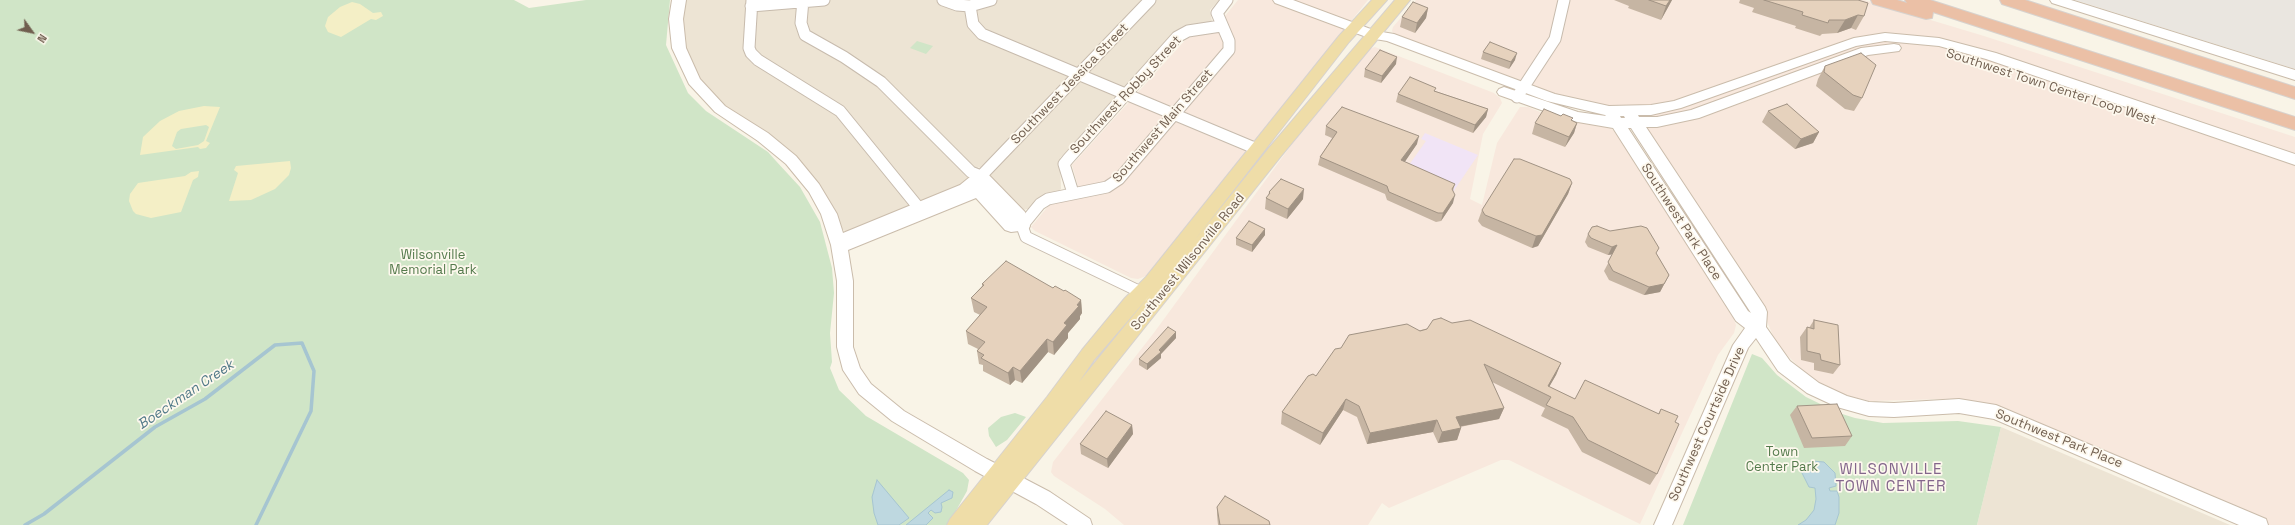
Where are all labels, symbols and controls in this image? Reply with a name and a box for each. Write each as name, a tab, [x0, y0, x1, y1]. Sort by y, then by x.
north arrow	[12, 12, 52, 52]
street label: Southwest Jessica Street	[1008, 20, 1132, 148]
text: N	[34, 32, 50, 45]
street label: Southwest Robby Street	[1067, 33, 1185, 157]
street label: Southwest Town Center Loop West	[1944, 46, 2158, 128]
street label: Southwest Main Street	[1110, 66, 1216, 186]
street label: Southwest Park Place	[1637, 161, 1725, 283]
street label: Southwest Wilsonville Road	[1128, 190, 1248, 334]
park label: Wilsonville Memorial Park	[389, 247, 477, 278]
street label: Southwest Courtside Drive	[1666, 344, 1748, 504]
water label: Boeckman Creek	[135, 357, 237, 433]
street label: Southwest Park Place	[1993, 406, 2125, 472]
park label: Town Center Park	[1746, 444, 1818, 475]
district label: WILSONVILLE TOWN CENTER	[1836, 461, 1946, 496]

